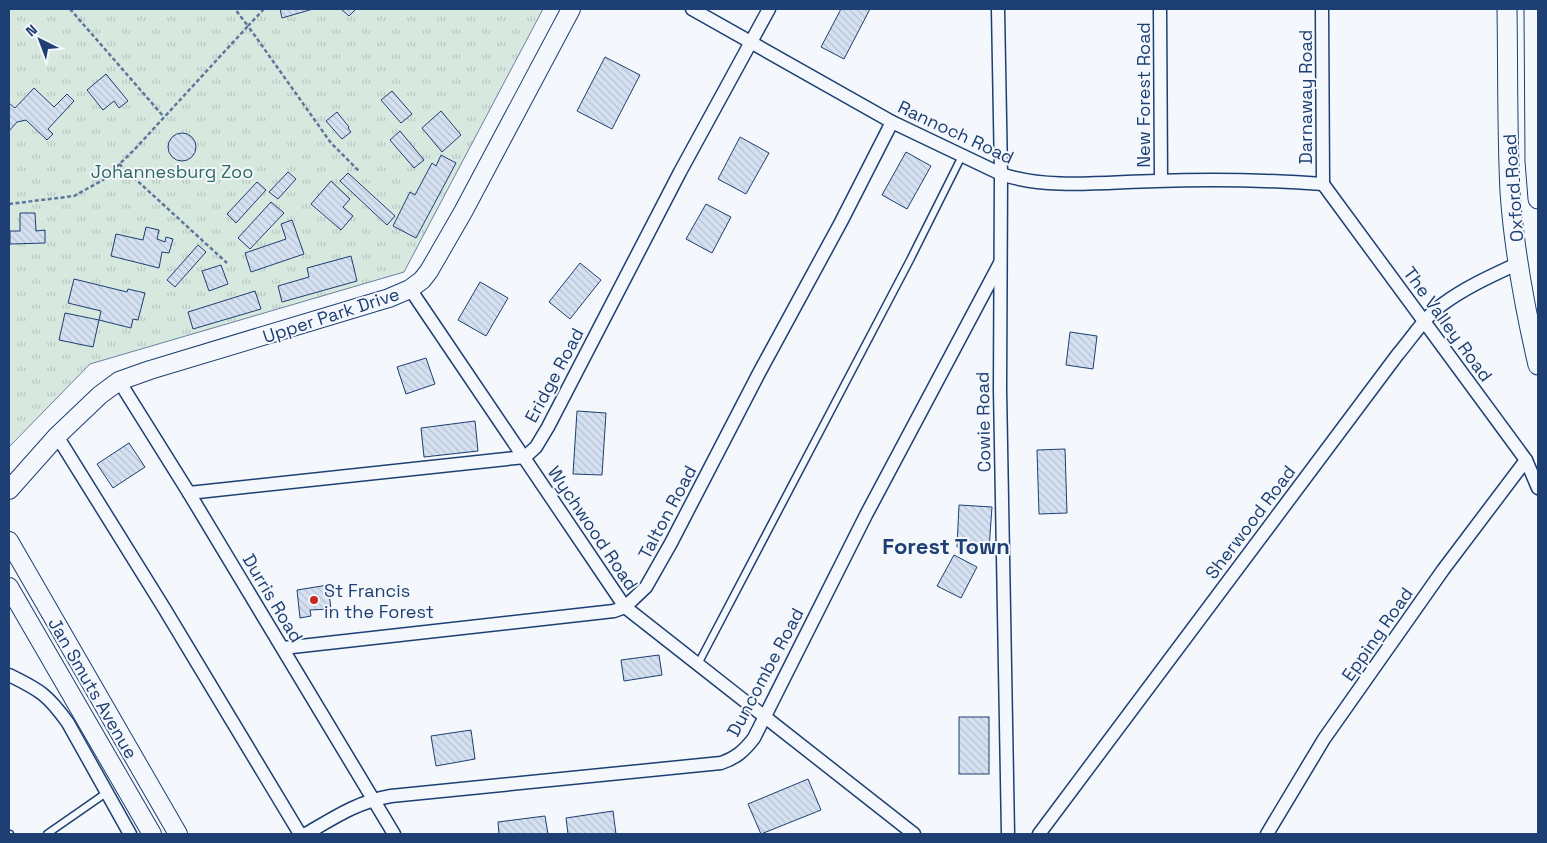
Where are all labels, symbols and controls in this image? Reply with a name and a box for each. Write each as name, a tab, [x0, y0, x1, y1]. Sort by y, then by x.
north arrow	[15, 15, 65, 65]
text: N	[22, 21, 41, 40]
street label: New Forest Road	[1132, 22, 1155, 168]
street label: Darnaway Road	[1294, 30, 1317, 164]
street label: Rannoch Road	[894, 95, 1018, 169]
street label: Oxford Road	[1498, 133, 1528, 243]
park label: Johannesburg Zoo	[91, 160, 253, 183]
street label: The Valley Road	[1398, 262, 1498, 386]
street label: Upper Park Drive	[260, 282, 402, 348]
street label: Eridge Road	[519, 324, 589, 426]
street label: Cowie Road	[971, 371, 995, 473]
street label: Wychwood Road	[543, 461, 643, 595]
street label: Talton Road	[633, 461, 701, 563]
street label: Sherwood Road	[1200, 461, 1300, 583]
district label: Forest Town	[882, 532, 1010, 560]
street label: Durris Road	[238, 550, 308, 646]
place label: St Francis in the Forest	[324, 579, 434, 623]
street label: Epping Road	[1336, 583, 1418, 685]
marker: St Francis in the Forest	[308, 594, 320, 606]
street label: Duncombe Road	[721, 604, 809, 740]
street label: Jan Smuts Avenue	[43, 613, 143, 763]

